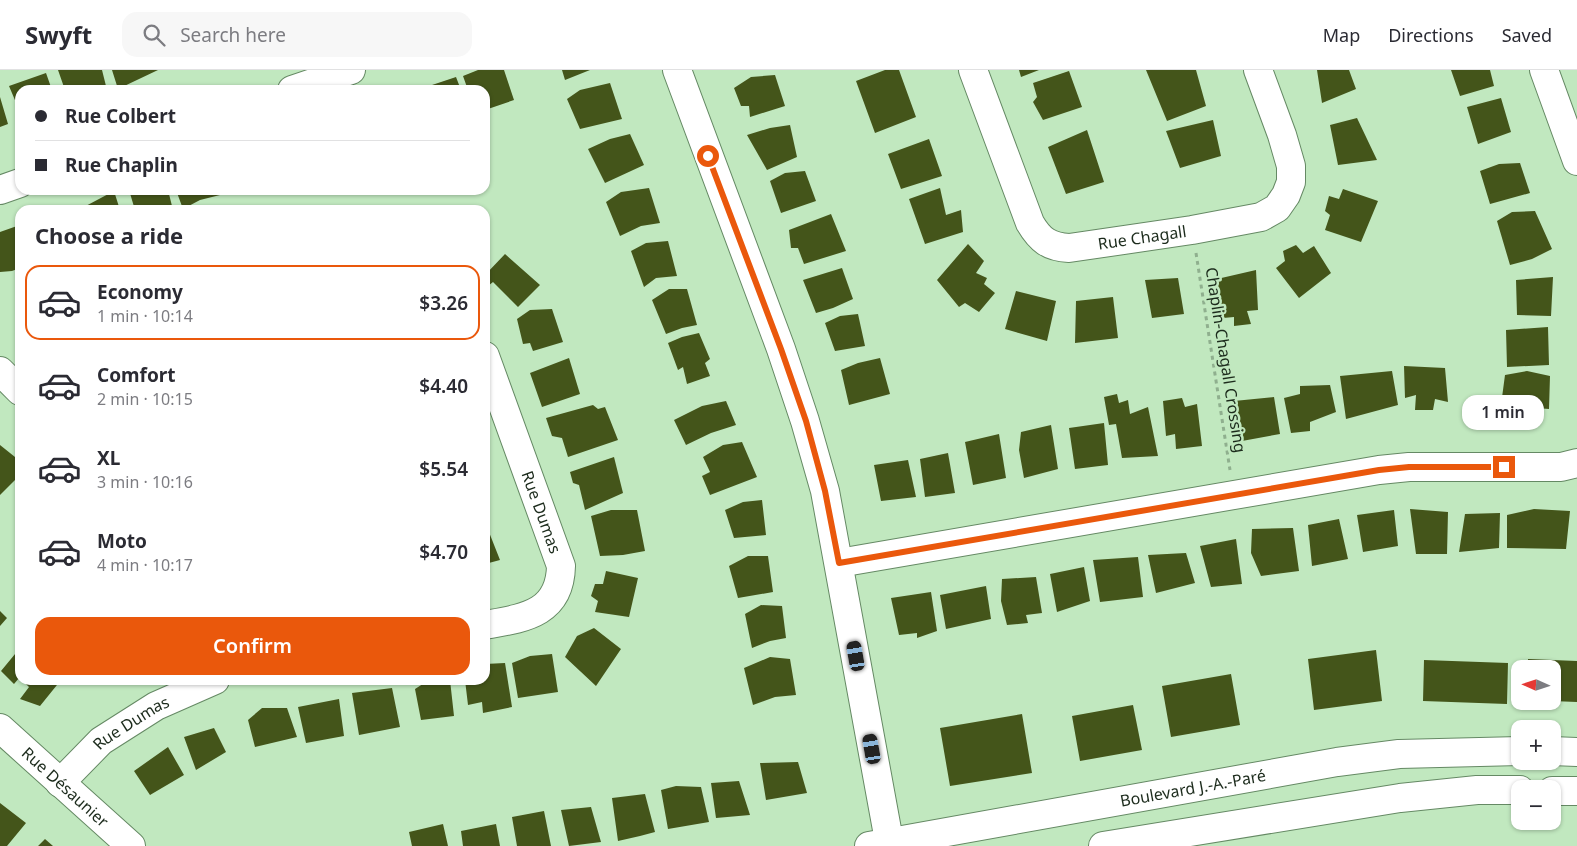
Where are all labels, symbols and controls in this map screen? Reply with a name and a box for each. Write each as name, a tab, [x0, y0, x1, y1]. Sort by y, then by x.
search box	[122, 12, 472, 57]
text: Swyft	[25, 18, 92, 51]
icon: search	[140, 21, 168, 49]
text: Search here	[180, 22, 286, 48]
text: Map	[1323, 23, 1360, 47]
text: Directions	[1388, 23, 1474, 47]
text: Saved	[1502, 23, 1552, 47]
text: Rue Colbert	[65, 103, 176, 129]
route start	[697, 145, 719, 167]
text: Rue Chaplin	[65, 152, 178, 178]
text: Choose a ride	[35, 220, 183, 250]
street label: Rue Chagall	[1096, 220, 1188, 255]
street label: Chaplin-Chagall Crossing	[1200, 266, 1252, 454]
text: Economy	[97, 279, 183, 305]
icon: car	[37, 280, 82, 325]
text: $3.26	[419, 290, 468, 316]
text: 1 min · 10:14	[97, 305, 193, 327]
text: Comfort	[97, 362, 176, 388]
icon: car	[37, 363, 82, 408]
text: $4.40	[419, 373, 468, 399]
text: 2 min · 10:15	[97, 388, 193, 410]
callout: 1 min	[1463, 394, 1545, 430]
text: 1 min	[1481, 401, 1525, 423]
text: XL	[97, 445, 120, 471]
icon: car	[37, 446, 82, 491]
text: $5.54	[419, 456, 468, 482]
route end	[1493, 456, 1515, 478]
street label: Rue Dumas	[516, 468, 567, 556]
text: 3 min · 10:16	[97, 471, 193, 493]
text: Moto	[97, 528, 147, 554]
icon: car	[37, 529, 82, 574]
text: $4.70	[419, 539, 468, 565]
text: 4 min · 10:17	[97, 554, 193, 576]
button: Confirm	[35, 617, 470, 675]
car	[846, 640, 865, 672]
north arrow	[1511, 660, 1561, 710]
map controls	[1511, 660, 1561, 830]
street label: Rue Dumas	[88, 691, 173, 754]
button: +	[1511, 720, 1561, 770]
car	[862, 733, 881, 765]
street label: Rue Désaunier	[17, 742, 114, 832]
street label: Boulevard J.-A.-Paré	[1118, 764, 1268, 812]
button: −	[1511, 780, 1561, 830]

